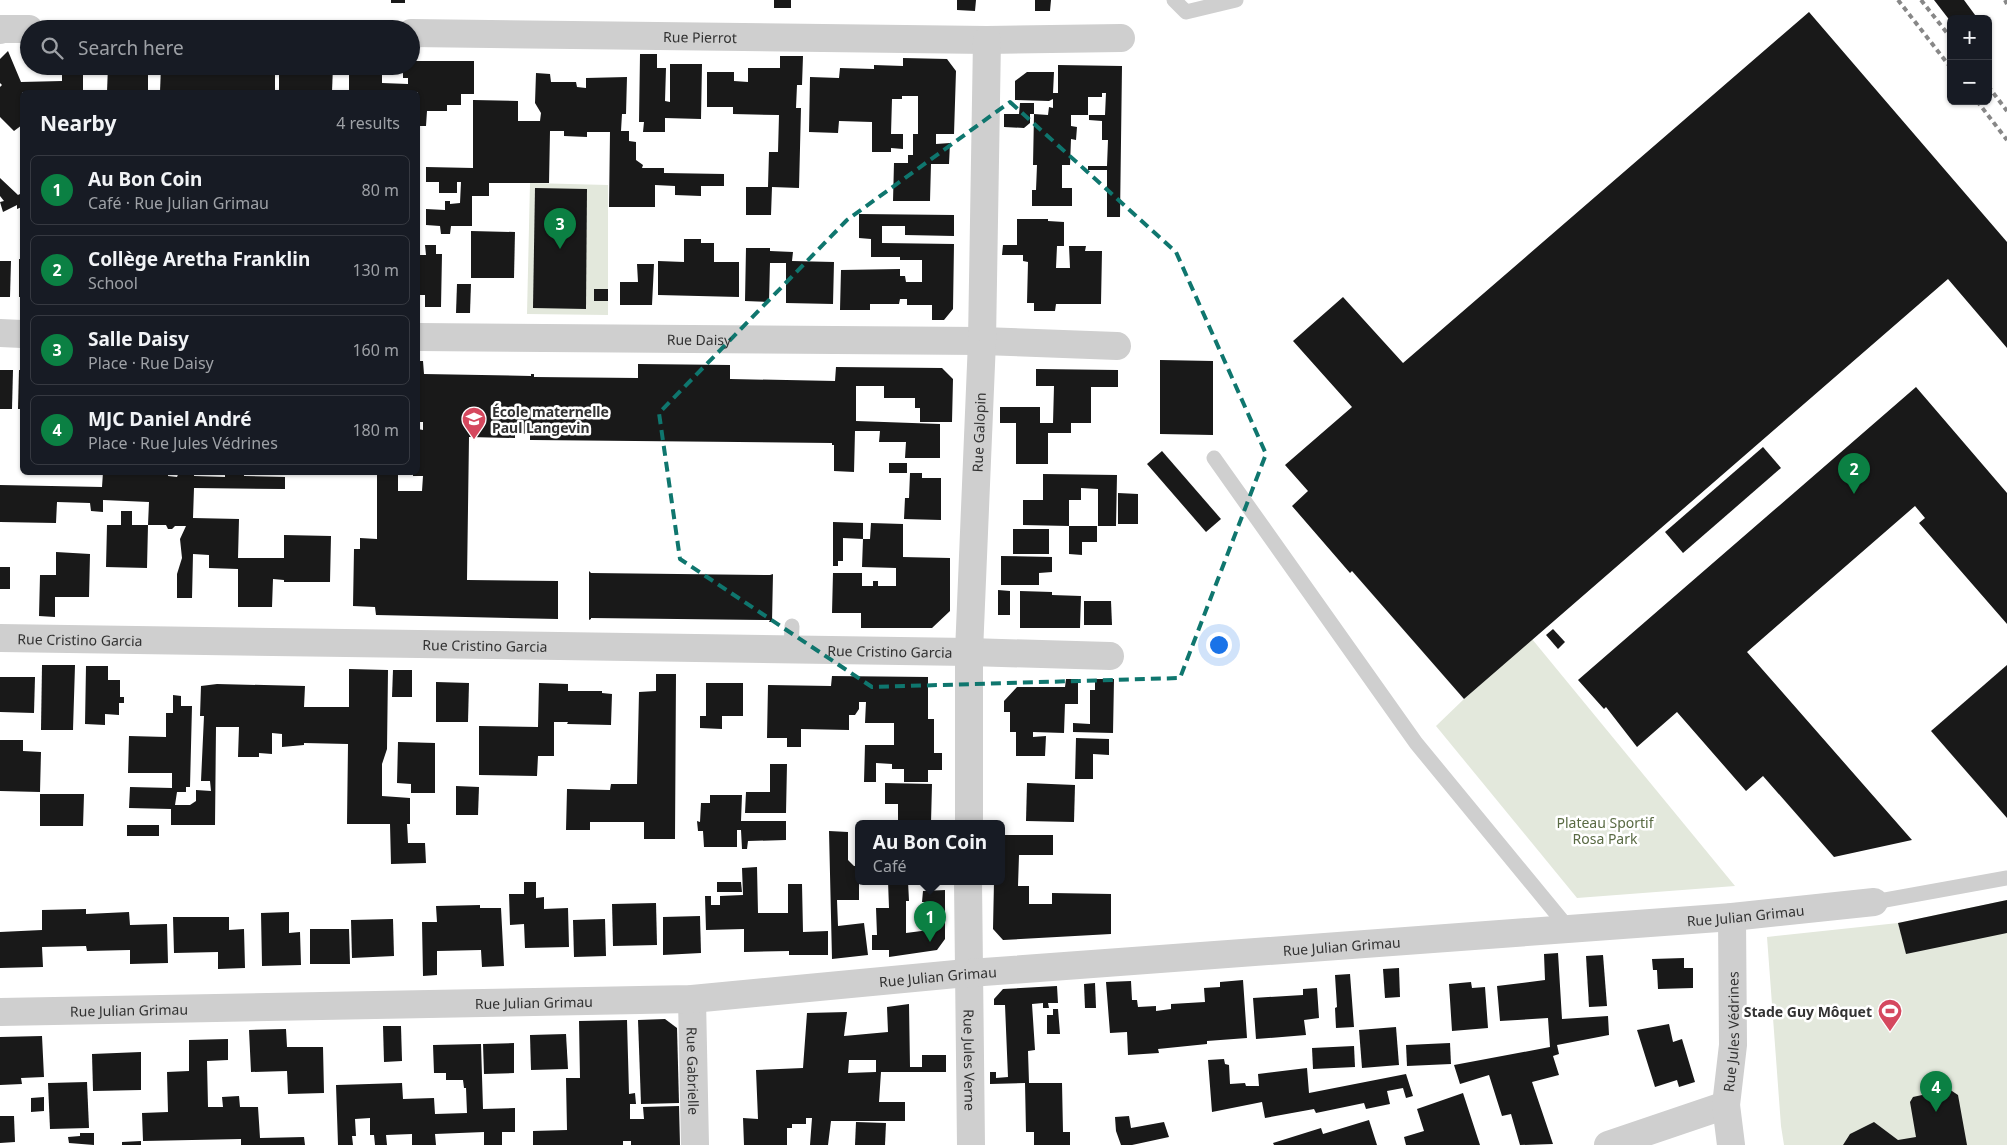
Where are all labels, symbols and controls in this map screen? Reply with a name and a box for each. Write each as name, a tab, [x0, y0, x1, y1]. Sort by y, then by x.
map controls	[1947, 15, 1992, 105]
button: +	[1947, 15, 1992, 60]
search box	[20, 20, 420, 75]
street label: Rue Pierrot	[663, 27, 737, 46]
icon: search	[38, 34, 66, 62]
text: Search here	[78, 35, 184, 61]
button: −	[1947, 60, 1992, 105]
text: Nearby	[40, 109, 116, 137]
text: 4 results	[336, 112, 400, 134]
text: Au Bon Coin	[88, 166, 202, 192]
text: 1	[52, 179, 62, 201]
text: 80 m	[362, 179, 399, 201]
text: Café · Rue Julian Grimau	[88, 192, 269, 214]
pin: 3	[544, 208, 576, 249]
text: Collège Aretha Franklin	[88, 246, 310, 272]
text: 2	[52, 259, 62, 281]
text: 130 m	[352, 259, 399, 281]
text: School	[88, 272, 138, 294]
text: Salle Daisy	[88, 326, 189, 352]
street label: Rue Daisy	[667, 329, 732, 349]
text: 3	[52, 339, 62, 361]
text: 160 m	[352, 339, 399, 361]
text: Place · Rue Daisy	[88, 352, 214, 374]
street label: Rue Galopin	[967, 392, 989, 473]
place label: École maternelle Paul Langevin	[492, 402, 609, 437]
text: MJC Daniel André	[88, 406, 252, 432]
school or university icon: École maternelle Paul Langevin	[461, 406, 487, 440]
text: 4	[52, 419, 62, 441]
text: 180 m	[352, 419, 399, 441]
text: Place · Rue Jules Védrines	[88, 432, 278, 454]
pin: 2	[1838, 453, 1870, 494]
street label: Rue Cristino Garcia	[17, 629, 143, 650]
your location	[1206, 632, 1232, 658]
street label: Rue Cristino Garcia	[422, 635, 548, 655]
street label: Rue Cristino Garcia	[827, 640, 953, 661]
park label: Plateau Sportif Rosa Park	[1556, 813, 1655, 848]
popup	[855, 820, 1005, 885]
text: Au Bon Coin	[873, 829, 987, 855]
text: Café	[873, 855, 906, 877]
street label: Rue Julian Grimau	[1686, 900, 1805, 930]
pin: 1	[914, 901, 946, 942]
street label: Rue Julian Grimau	[1282, 932, 1401, 959]
street label: Rue Julian Grimau	[878, 962, 997, 991]
street label: Rue Jules Védrines	[1718, 971, 1743, 1093]
street label: Rue Julian Grimau	[475, 991, 593, 1013]
sports icon: Stade Guy Môquet	[1877, 998, 1903, 1032]
street label: Rue Julian Grimau	[70, 999, 188, 1020]
place label: Stade Guy Môquet	[1744, 1002, 1872, 1021]
street label: Rue Jules Verne	[960, 1009, 980, 1111]
street label: Rue Gabrielle	[683, 1027, 704, 1115]
pin: 4	[1920, 1071, 1952, 1112]

